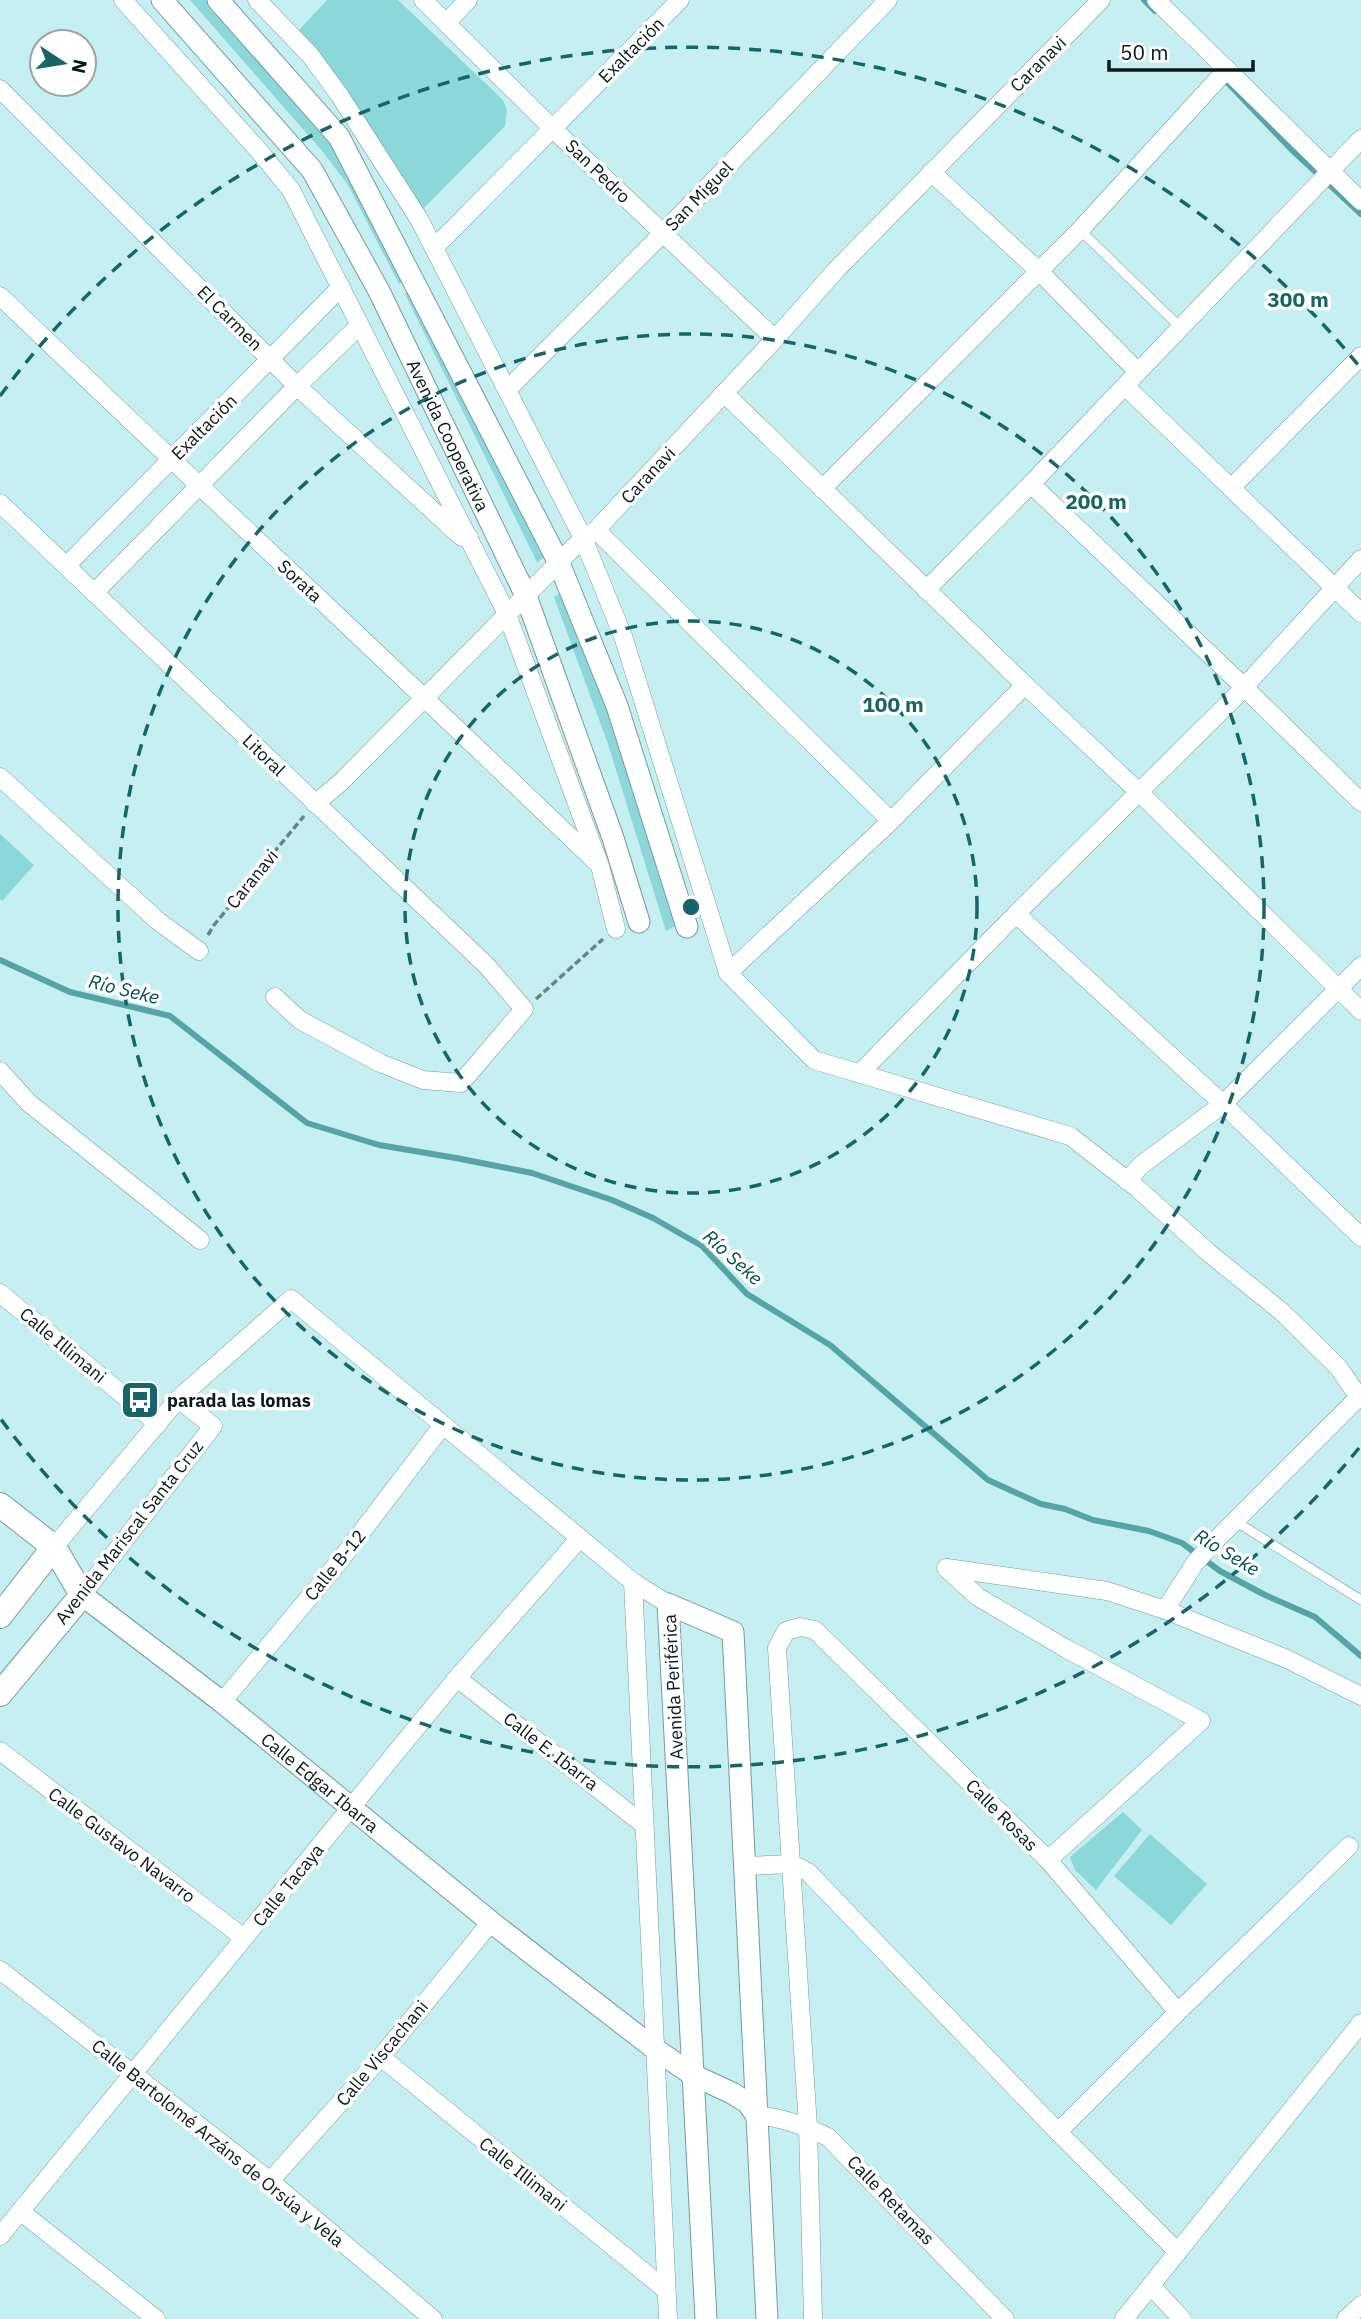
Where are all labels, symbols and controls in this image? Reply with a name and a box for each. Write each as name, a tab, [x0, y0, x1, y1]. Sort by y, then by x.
street label: Exaltación	[593, 12, 669, 88]
north arrow	[28, 28, 98, 98]
scale bar	[1109, 28, 1252, 72]
street label: Caranavi	[1005, 31, 1071, 97]
text: 50 m	[1120, 38, 1169, 66]
text: N	[66, 57, 93, 76]
street label: San Pedro	[561, 134, 635, 208]
street label: San Miguel	[660, 156, 738, 236]
street label: El Carmen	[193, 281, 267, 355]
text: 300 m	[1267, 285, 1329, 313]
street label: Avenida Cooperativa	[402, 355, 495, 515]
street label: Exaltación	[166, 389, 242, 465]
street label: Caranavi	[616, 442, 680, 508]
text: 200 m	[1065, 487, 1127, 515]
street label: Sorata	[273, 555, 327, 608]
text: 100 m	[862, 690, 924, 718]
street label: Litoral	[238, 729, 290, 781]
street label: Caranavi	[221, 845, 283, 913]
centre of rings	[679, 895, 703, 919]
water label: Río Seke	[86, 969, 162, 1009]
water label: Río Seke	[698, 1224, 768, 1290]
street label: Calle Illimani	[15, 1302, 111, 1388]
bus stop icon: parada las lomas	[119, 1379, 161, 1421]
place label: parada las lomas	[167, 1389, 311, 1412]
street label: Avenida Mariscal Santa Cruz	[50, 1435, 208, 1629]
water label: Río Seke	[1190, 1523, 1264, 1581]
street label: Calle B-12	[299, 1525, 371, 1605]
street label: Avenida Periférica	[658, 1613, 688, 1760]
street label: Calle E. Ibarra	[499, 1707, 603, 1795]
street label: Calle Edgar Ibarra	[257, 1727, 384, 1837]
street label: Calle Rosas	[961, 1774, 1043, 1856]
street label: Calle Gustavo Navarro	[44, 1782, 200, 1908]
street label: Calle Tacaya	[248, 1839, 329, 1931]
street label: Calle Viscachani	[331, 1995, 433, 2111]
street label: Calle Bartolomé Arzáns de Orsúa y Vela	[87, 2034, 349, 2252]
street label: Calle Illimani	[475, 2132, 571, 2216]
street label: Calle Retamas	[843, 2150, 939, 2250]

